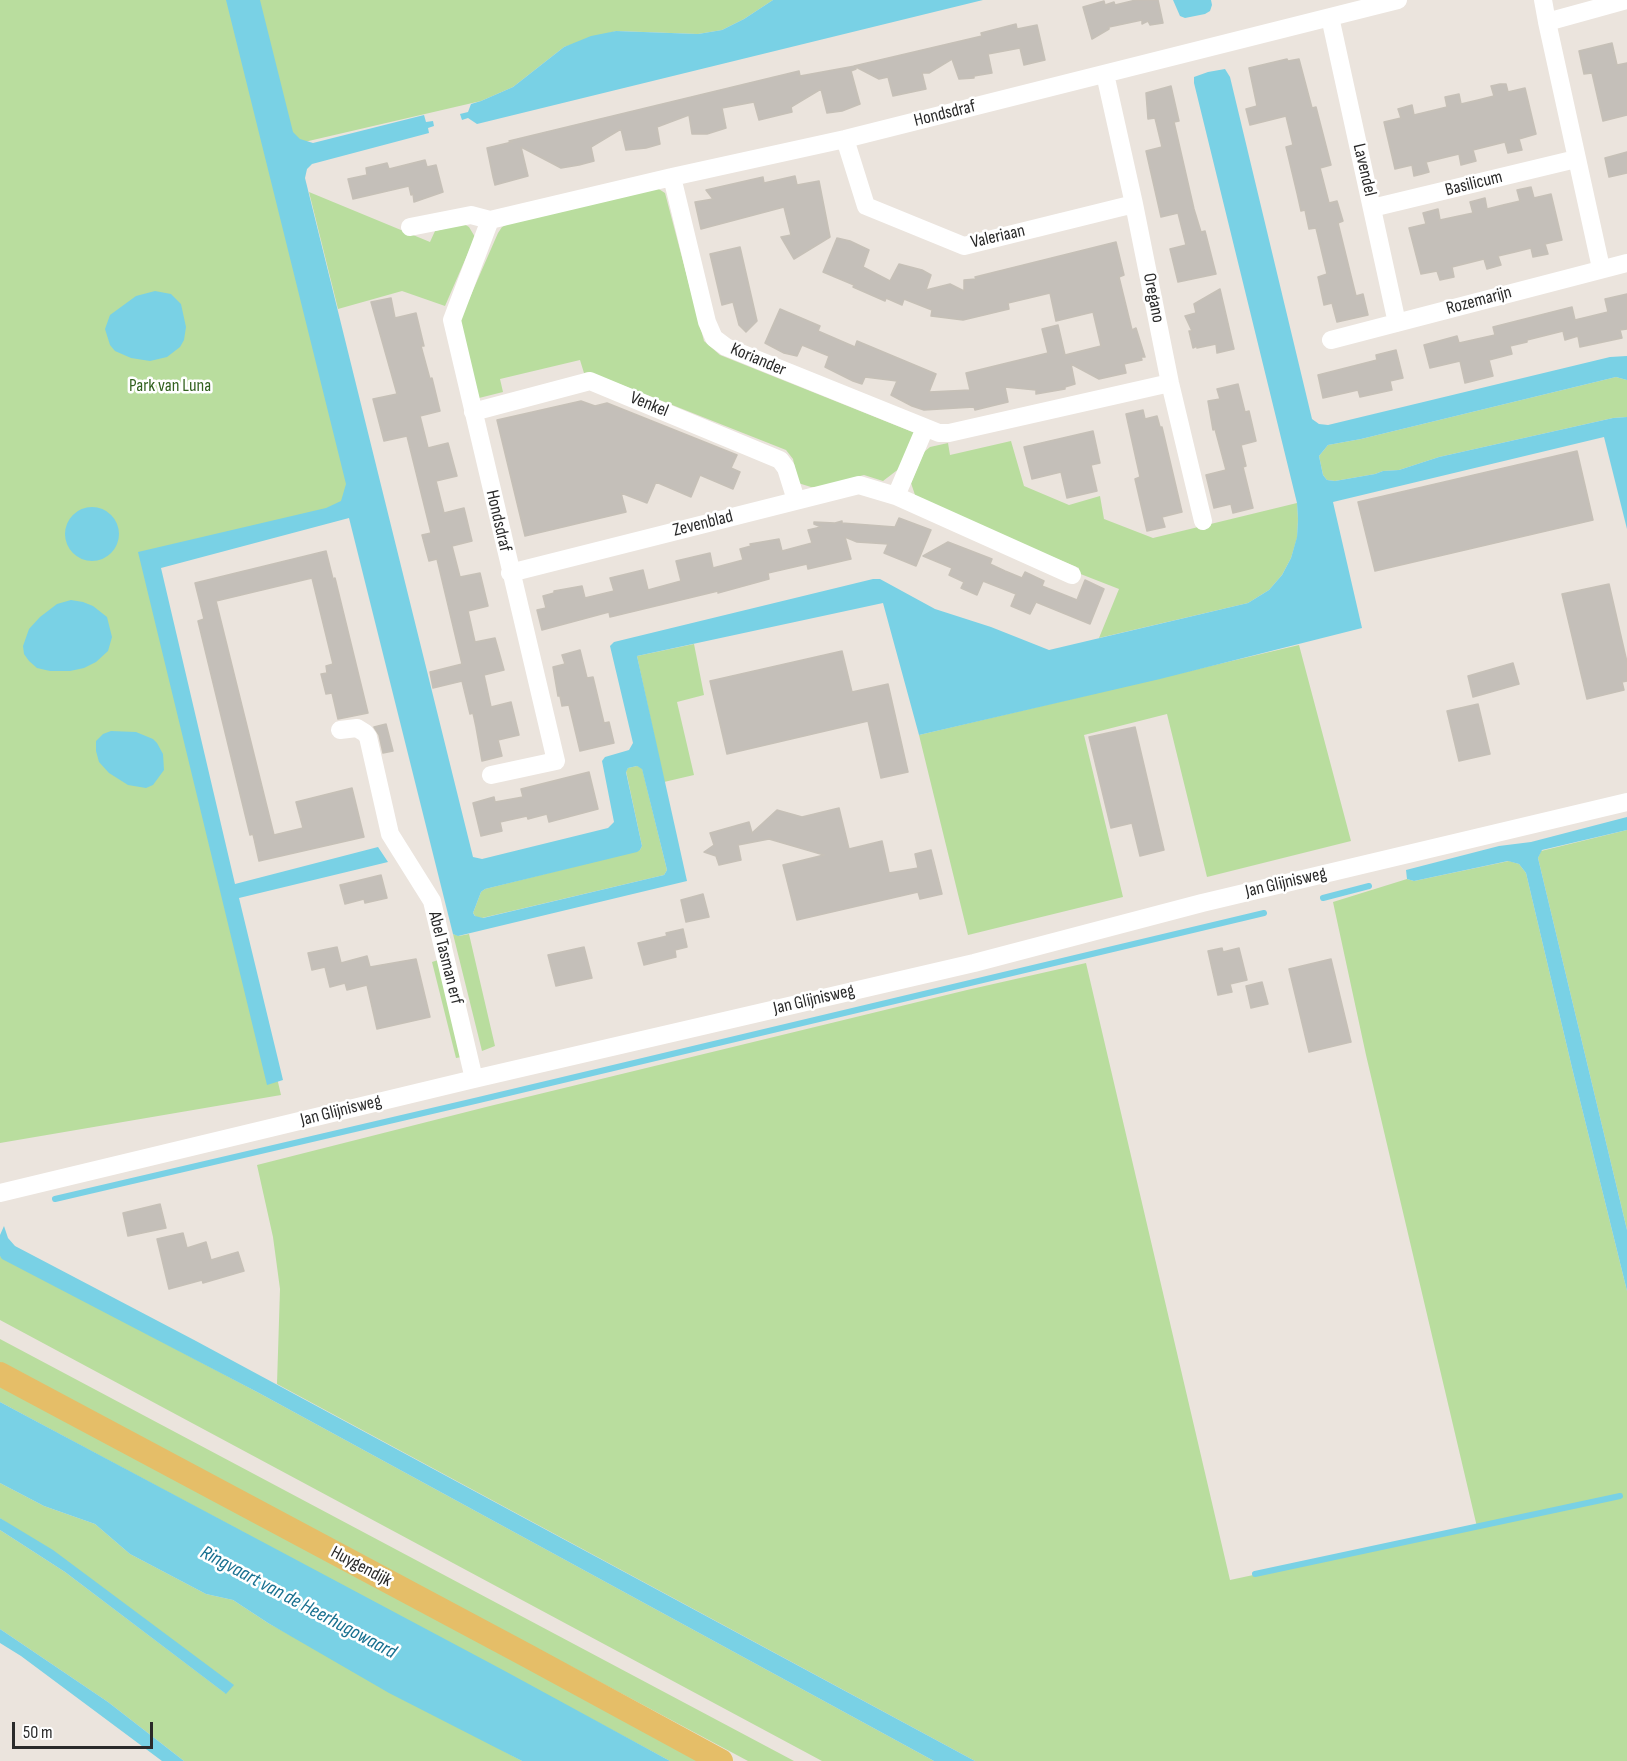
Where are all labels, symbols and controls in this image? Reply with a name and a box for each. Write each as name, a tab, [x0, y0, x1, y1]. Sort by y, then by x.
street label: Hondsdraf	[912, 96, 978, 132]
street label: Lavendel	[1347, 142, 1381, 198]
street label: Basilicum	[1443, 166, 1505, 202]
street label: Valeriaan	[969, 220, 1027, 254]
street label: Oregano	[1138, 271, 1168, 325]
street label: Rozemarijn	[1444, 282, 1514, 320]
street label: Koriander	[727, 339, 789, 381]
park label: Park van Luna	[129, 375, 211, 397]
street label: Venkel	[627, 388, 671, 422]
street label: Hondsdraf	[480, 488, 516, 554]
street label: Zevenblad	[671, 506, 735, 542]
street label: Jan Glijnisweg	[1243, 863, 1329, 903]
street label: Abel Tasman erf	[423, 909, 467, 1007]
street label: Jan Glijnisweg	[771, 980, 857, 1020]
street label: Jan Glijnisweg	[298, 1091, 384, 1131]
water label: Ringvaart van de Heerhugowaard	[196, 1541, 400, 1665]
street label: Huygendijk	[327, 1542, 395, 1592]
scale bar	[15, 1710, 156, 1748]
text: 50 m	[23, 1722, 53, 1743]

